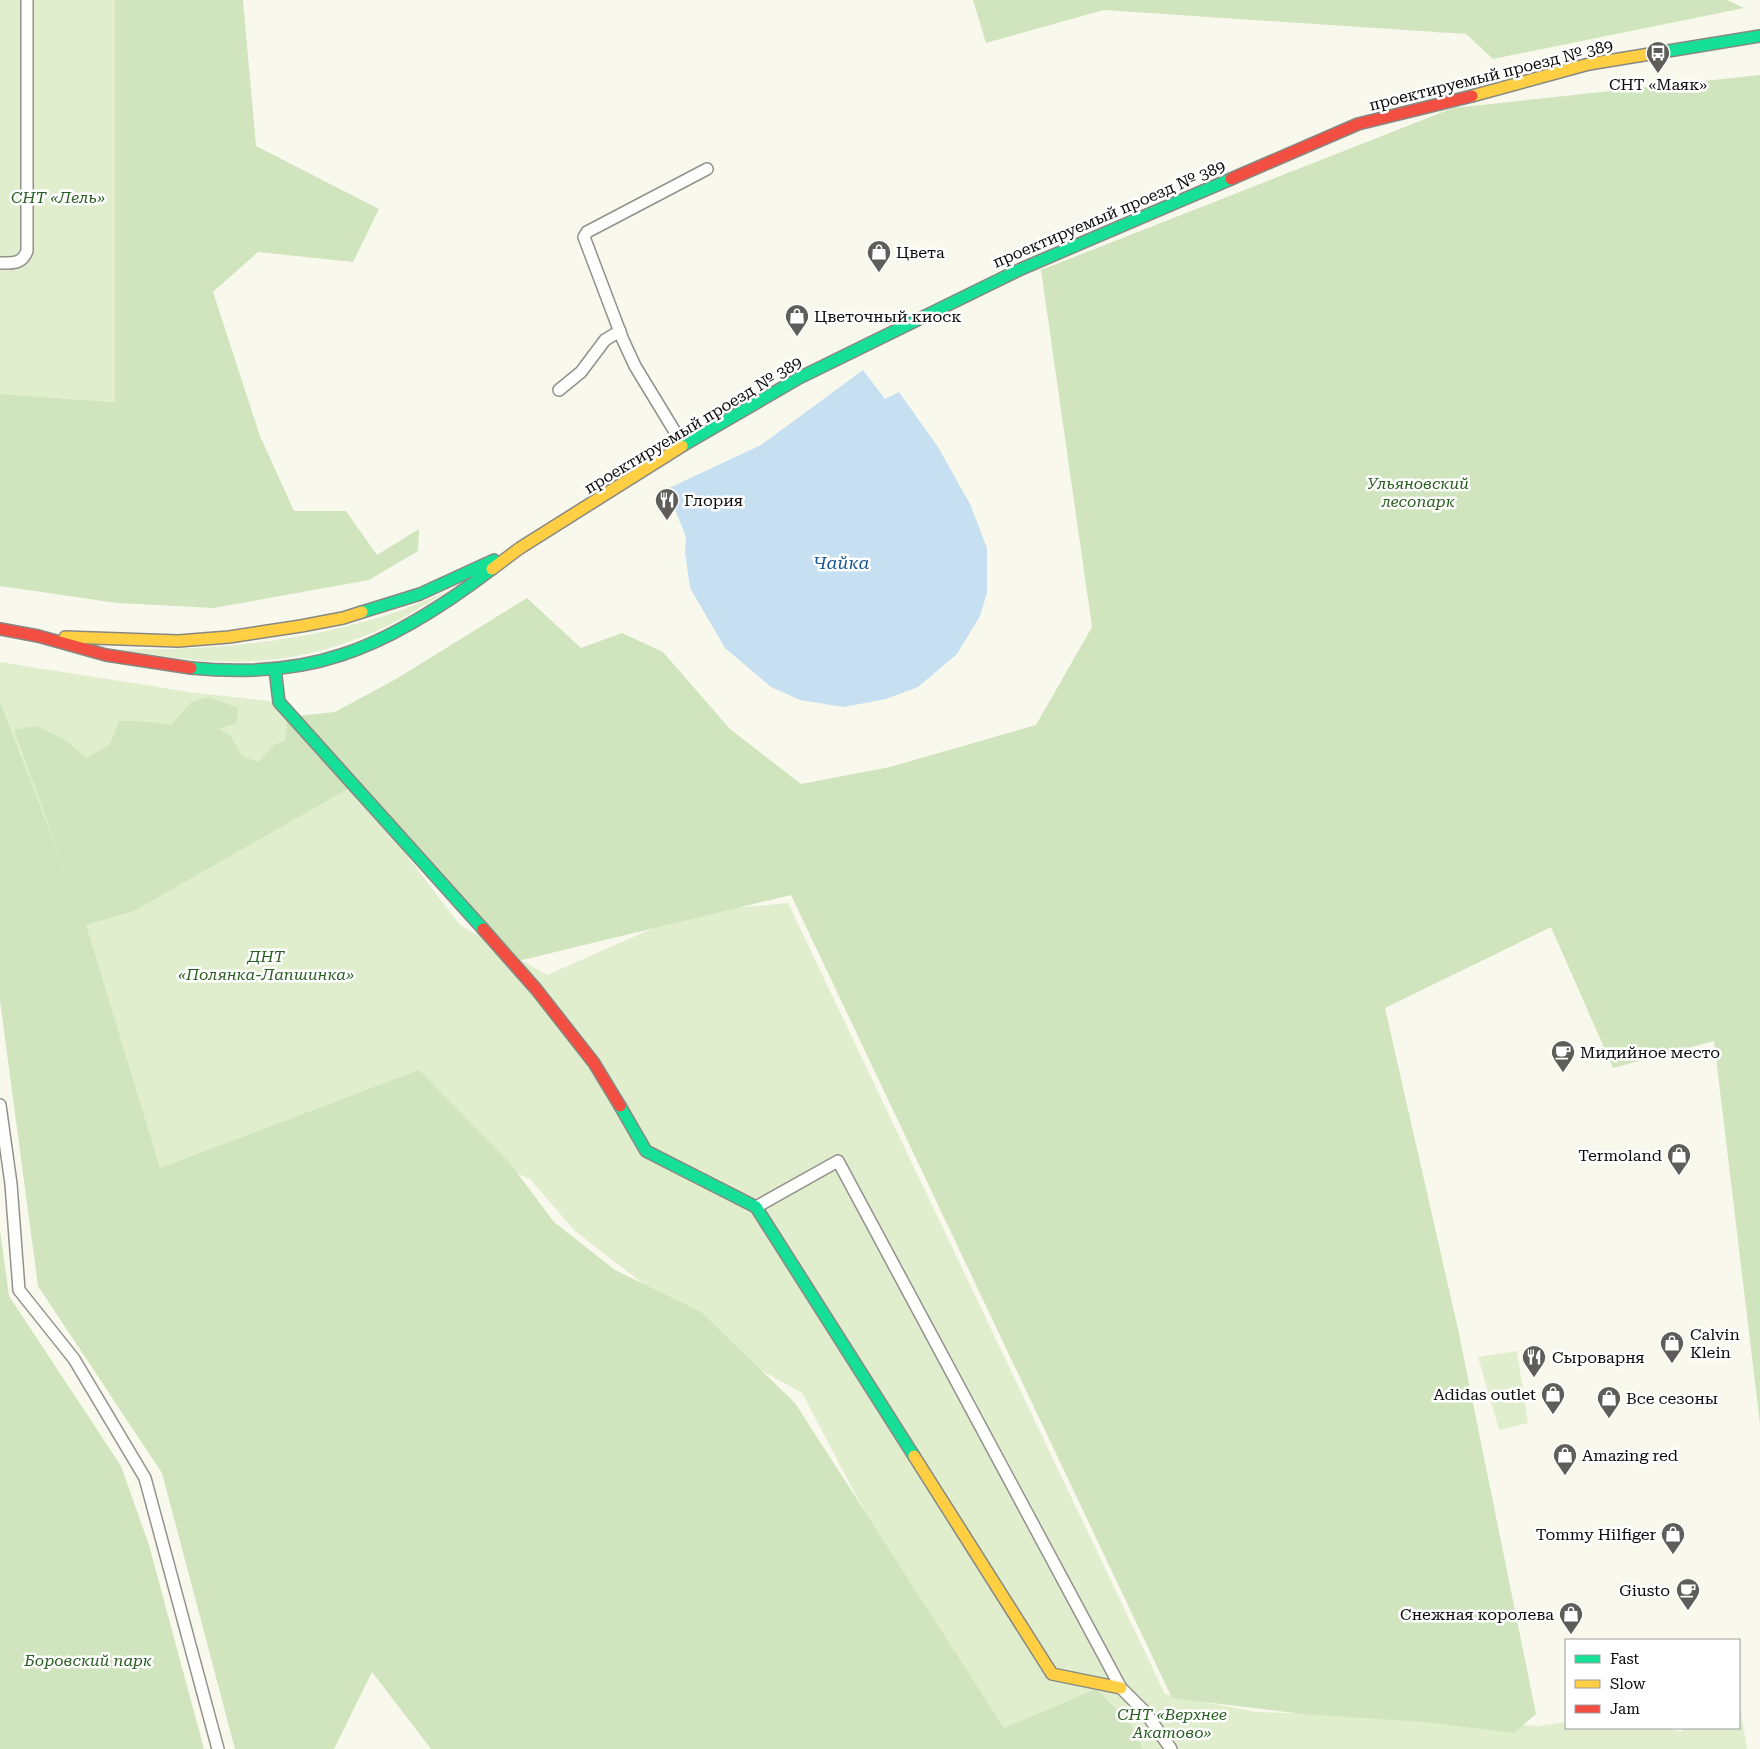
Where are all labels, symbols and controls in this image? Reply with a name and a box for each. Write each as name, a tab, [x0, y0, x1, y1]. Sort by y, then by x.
street label: проектируемый проезд № 389	[1367, 35, 1615, 115]
bus stop icon: СНТ «Маяк»	[1645, 40, 1671, 74]
place label: СНТ «Маяк»	[1609, 75, 1707, 94]
street label: проектируемый проезд № 389	[990, 156, 1228, 272]
park label: СНТ «Лель»	[11, 188, 105, 207]
shop icon: Цвета	[866, 239, 892, 273]
place label: Цвета	[896, 243, 945, 262]
shop icon: Цветочный киоск	[784, 303, 810, 337]
place label: Цветочный киоск	[814, 307, 961, 326]
street label: проектируемый проезд № 389	[581, 352, 805, 498]
park label: Ульяновский лесопарк	[1367, 474, 1469, 511]
restaurant icon: Глория	[654, 487, 680, 521]
place label: Глория	[684, 491, 743, 510]
water label: Чайка	[813, 552, 869, 573]
park label: ДНТ «Полянка-Лапшинка»	[178, 947, 354, 984]
cafe icon: Мидийное место	[1550, 1039, 1576, 1073]
place label: Мидийное место	[1580, 1043, 1720, 1062]
shop icon: Termoland	[1666, 1142, 1692, 1176]
place label: Termoland	[1578, 1146, 1662, 1165]
place label: Calvin Klein	[1690, 1325, 1740, 1362]
shop icon: Calvin Klein	[1659, 1330, 1685, 1364]
restaurant icon: Сыроварня	[1521, 1344, 1547, 1378]
place label: Сыроварня	[1552, 1348, 1645, 1367]
shop icon: Adidas outlet	[1540, 1381, 1566, 1415]
place label: Adidas outlet	[1433, 1385, 1536, 1404]
shop icon: Все сезоны	[1596, 1385, 1622, 1419]
place label: Все сезоны	[1626, 1389, 1718, 1408]
shop icon: Amazing red	[1552, 1442, 1578, 1476]
place label: Amazing red	[1582, 1446, 1678, 1465]
shop icon: Tommy Hilfiger	[1660, 1521, 1686, 1555]
place label: Tommy Hilfiger	[1536, 1525, 1656, 1544]
cafe icon: Giusto	[1675, 1577, 1701, 1611]
place label: Giusto	[1619, 1581, 1670, 1600]
shop icon: Снежная королева	[1558, 1601, 1584, 1635]
place label: Снежная королева	[1400, 1605, 1554, 1624]
legend	[1565, 1639, 1740, 1729]
text: Fast	[1610, 1650, 1640, 1668]
park label: Боровский парк	[23, 1651, 152, 1670]
text: Slow	[1610, 1675, 1646, 1693]
text: Jam	[1610, 1700, 1640, 1718]
park label: СНТ «Верхнее Акатово»	[1117, 1705, 1227, 1742]

